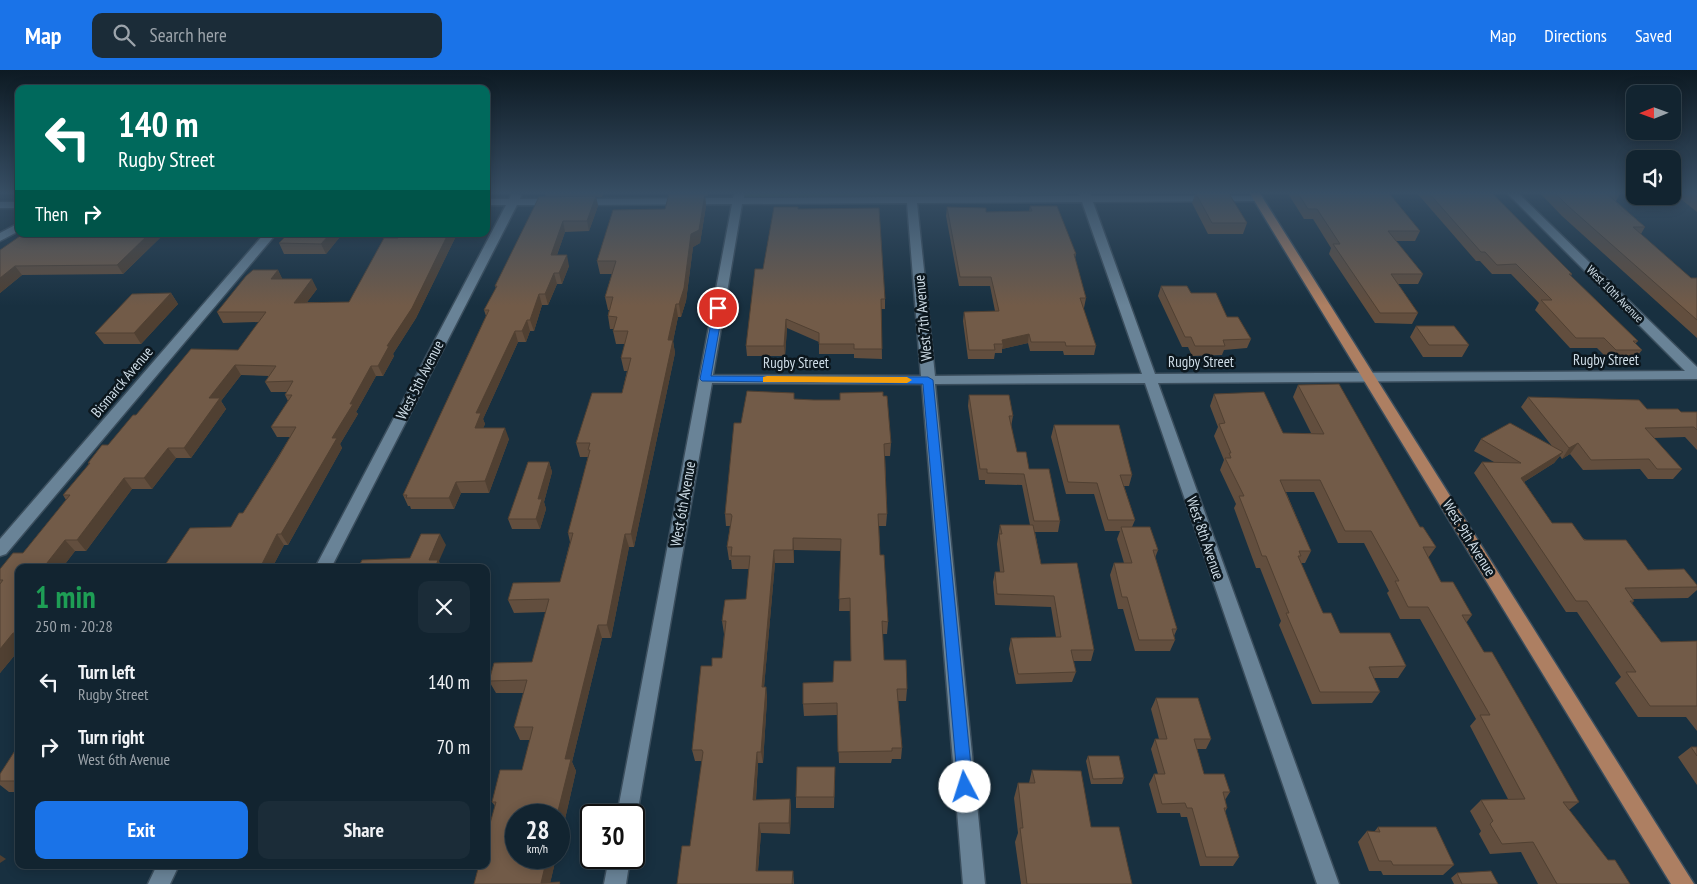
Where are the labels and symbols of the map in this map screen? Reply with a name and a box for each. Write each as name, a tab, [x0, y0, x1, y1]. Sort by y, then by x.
north arrow	[1626, 85, 1681, 140]
street label: West 10th Avenue	[1584, 262, 1647, 325]
street label: West 7th Avenue	[909, 274, 936, 362]
pin	[697, 287, 739, 329]
street label: West 5th Avenue	[392, 337, 448, 423]
street label: Bismarck Avenue	[86, 342, 157, 421]
street label: Rugby Street	[1573, 350, 1639, 369]
street label: Rugby Street	[1168, 352, 1234, 371]
street label: Rugby Street	[763, 353, 829, 372]
street label: West 6th Avenue	[666, 460, 699, 548]
street label: West 8th Avenue	[1182, 494, 1229, 582]
street label: West 9th Avenue	[1439, 496, 1500, 579]
position arrow	[938, 760, 990, 812]
speed limit sign: 30	[580, 804, 645, 869]

